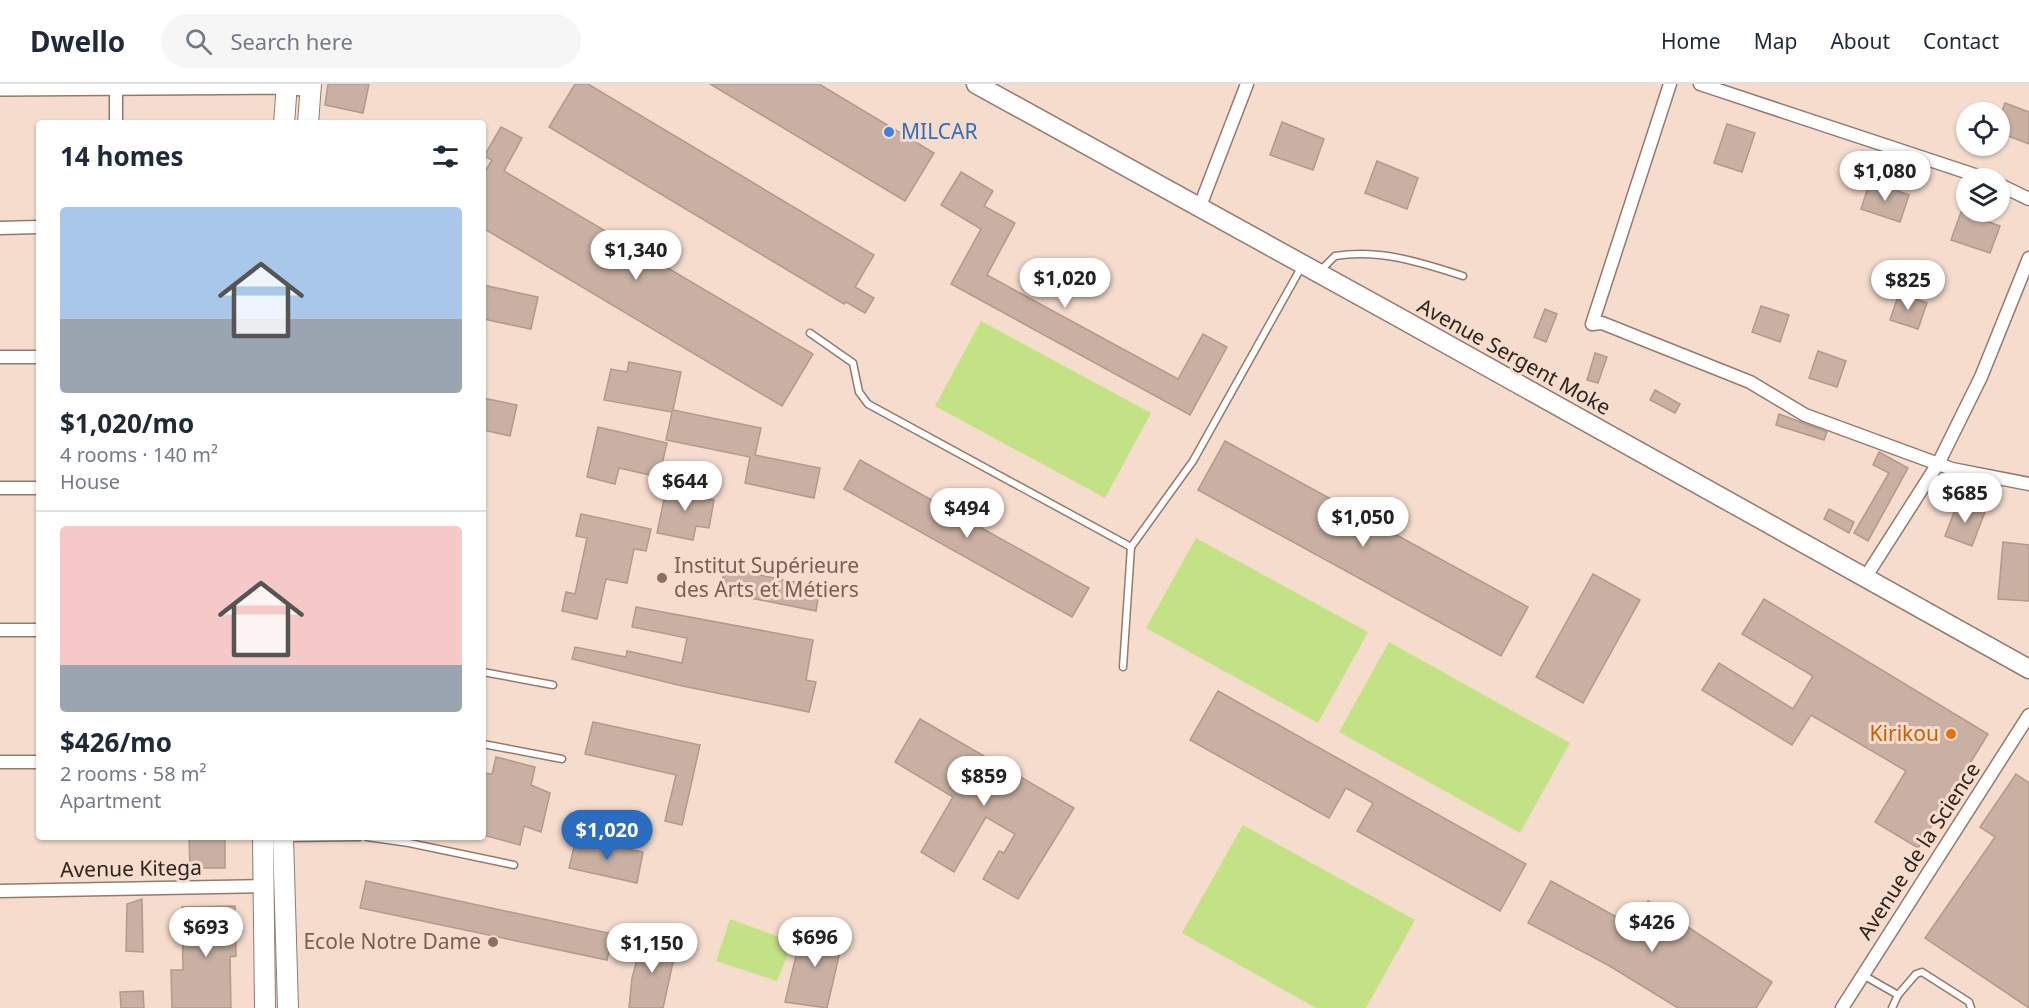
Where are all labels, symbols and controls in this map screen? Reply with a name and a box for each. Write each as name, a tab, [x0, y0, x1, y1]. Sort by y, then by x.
search box	[161, 14, 581, 68]
text: Dwello	[30, 22, 125, 60]
icon: search	[182, 25, 215, 58]
text: Search here	[230, 26, 353, 56]
text: Home	[1661, 27, 1721, 55]
text: Map	[1754, 27, 1797, 55]
text: About	[1830, 27, 1890, 55]
text: Contact	[1923, 27, 1999, 55]
map controls	[1956, 102, 2010, 222]
button: locate	[1956, 102, 2010, 156]
place label: MILCAR	[901, 117, 978, 145]
marker: MILCAR	[882, 125, 896, 139]
text: 14 homes	[60, 138, 184, 174]
icon: filters	[429, 140, 462, 173]
pin: $1,080	[1836, 151, 1934, 202]
text: $1,080	[1854, 157, 1916, 184]
button: layers	[1956, 168, 2010, 222]
pin: $1,340	[587, 230, 685, 281]
text: $1,340	[605, 236, 667, 263]
icon: home	[207, 246, 315, 354]
pin: $1,020	[1016, 258, 1114, 309]
pin: $825	[1872, 260, 1944, 311]
text: $1,020	[1034, 264, 1096, 291]
text: $825	[1885, 266, 1931, 293]
street label: Avenue Sergent Moke	[1413, 291, 1616, 421]
text: $1,020/mo	[60, 405, 194, 441]
text: 4 rooms · 140 m²	[60, 441, 218, 468]
pin: $644	[649, 461, 721, 512]
text: $644	[662, 467, 708, 494]
text: House	[60, 468, 120, 495]
pin: $685	[1929, 473, 2001, 524]
text: $685	[1942, 479, 1988, 506]
pin: $494	[931, 488, 1003, 539]
text: $494	[944, 494, 990, 521]
pin: $1,050	[1314, 497, 1412, 548]
text: $1,050	[1332, 503, 1394, 530]
place label: Institut Supérieure des Arts et Métiers	[674, 551, 859, 603]
icon: home	[207, 565, 315, 673]
marker: Institut Supérieure des Arts et Métiers	[655, 571, 669, 585]
place label: Kirikou	[1870, 719, 1939, 747]
text: $426/mo	[60, 724, 172, 760]
marker: Kirikou	[1944, 727, 1958, 741]
pin: $859	[948, 756, 1020, 807]
street label: Avenue de la Science	[1850, 757, 1986, 944]
text: 2 rooms · 58 m²	[60, 760, 207, 787]
text: $859	[961, 762, 1007, 789]
text: Apartment	[60, 787, 161, 814]
pin: $1,020	[558, 810, 656, 861]
text: $1,020	[576, 816, 638, 843]
street label: Avenue Kitega	[60, 853, 202, 883]
pin: $426	[1616, 902, 1688, 953]
pin: $693	[170, 907, 242, 958]
text: $426	[1629, 908, 1675, 935]
text: $693	[183, 913, 229, 940]
pin: $696	[779, 917, 851, 968]
pin: $1,150	[603, 923, 701, 974]
text: $696	[792, 923, 838, 950]
place label: Ecole Notre Dame	[303, 927, 481, 955]
text: $1,150	[621, 929, 683, 956]
marker: Ecole Notre Dame	[486, 935, 500, 949]

